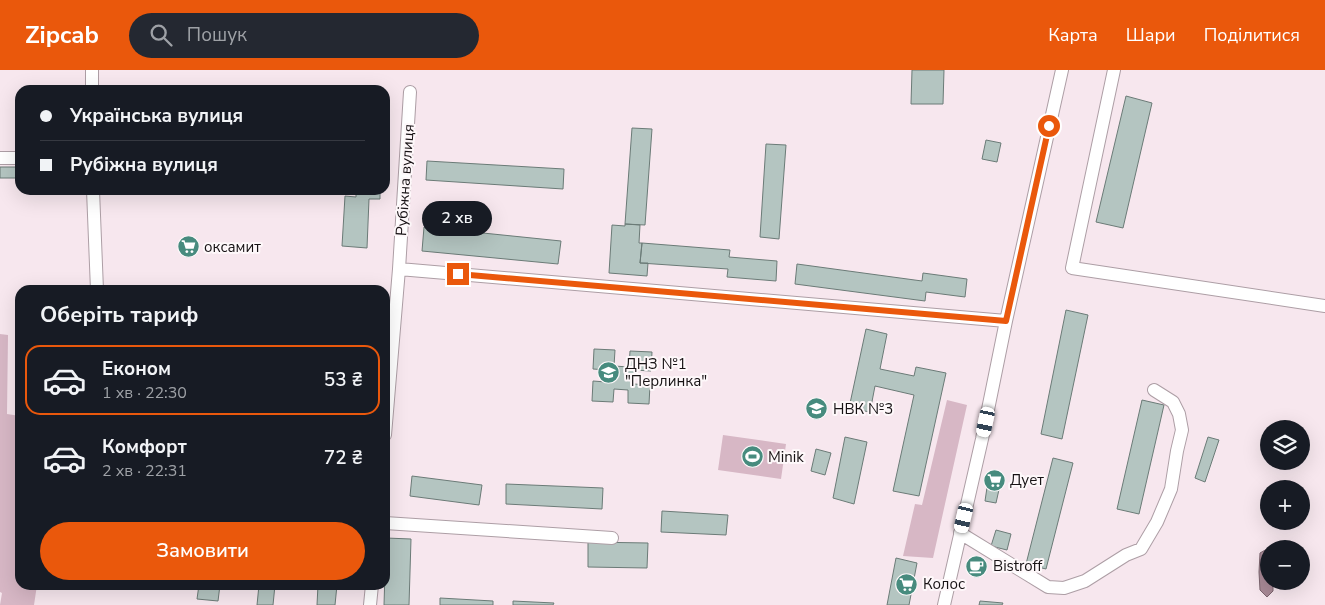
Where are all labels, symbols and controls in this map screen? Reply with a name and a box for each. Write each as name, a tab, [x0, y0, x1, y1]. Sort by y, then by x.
search box	[129, 13, 479, 58]
text: Zipcab	[25, 19, 99, 51]
icon: search	[147, 21, 175, 49]
text: Пошук	[187, 22, 247, 48]
text: Карта	[1048, 23, 1098, 47]
text: Шари	[1126, 23, 1176, 47]
text: Поділитися	[1204, 23, 1300, 47]
text: Українська вулиця	[70, 103, 243, 129]
route start	[1038, 115, 1060, 137]
street label: Рубіжна вулиця	[391, 123, 419, 237]
text: Рубіжна вулиця	[70, 152, 218, 178]
callout: 2 хв	[423, 202, 493, 236]
text: 2 хв	[441, 207, 473, 229]
supermarket icon: оксамит	[176, 235, 200, 259]
place label: оксамит	[204, 237, 261, 257]
route end	[447, 263, 469, 285]
text: Оберіть тариф	[40, 300, 198, 330]
place label: ДНЗ №1 "Перлинка"	[625, 354, 707, 391]
text: Економ	[102, 356, 171, 382]
icon: car	[42, 358, 87, 403]
school or university icon: ДНЗ №1 "Перлинка"	[597, 361, 621, 385]
text: 53 ₴	[324, 367, 363, 393]
text: 1 хв · 22:30	[102, 382, 187, 404]
school or university icon: НВК №3	[805, 397, 829, 421]
place label: НВК №3	[833, 399, 893, 419]
car	[975, 406, 996, 438]
map controls	[1260, 420, 1310, 590]
button: layers	[1260, 420, 1310, 470]
text: Комфорт	[102, 434, 187, 460]
icon: car	[42, 436, 87, 481]
text: 72 ₴	[324, 445, 363, 471]
sports icon: Minik	[740, 445, 764, 469]
place label: Minik	[768, 447, 804, 467]
text: 2 хв · 22:31	[102, 460, 187, 482]
supermarket icon: Дует	[982, 468, 1006, 492]
place label: Дует	[1010, 470, 1044, 490]
button: +	[1260, 480, 1310, 530]
car	[953, 502, 974, 534]
button: Замовити	[40, 522, 365, 580]
button: −	[1260, 540, 1310, 590]
cafe icon: Bistroff	[965, 554, 989, 578]
place label: Bistroff	[993, 556, 1043, 576]
supermarket icon: Колос	[895, 572, 919, 596]
place label: Колос	[923, 574, 965, 594]

